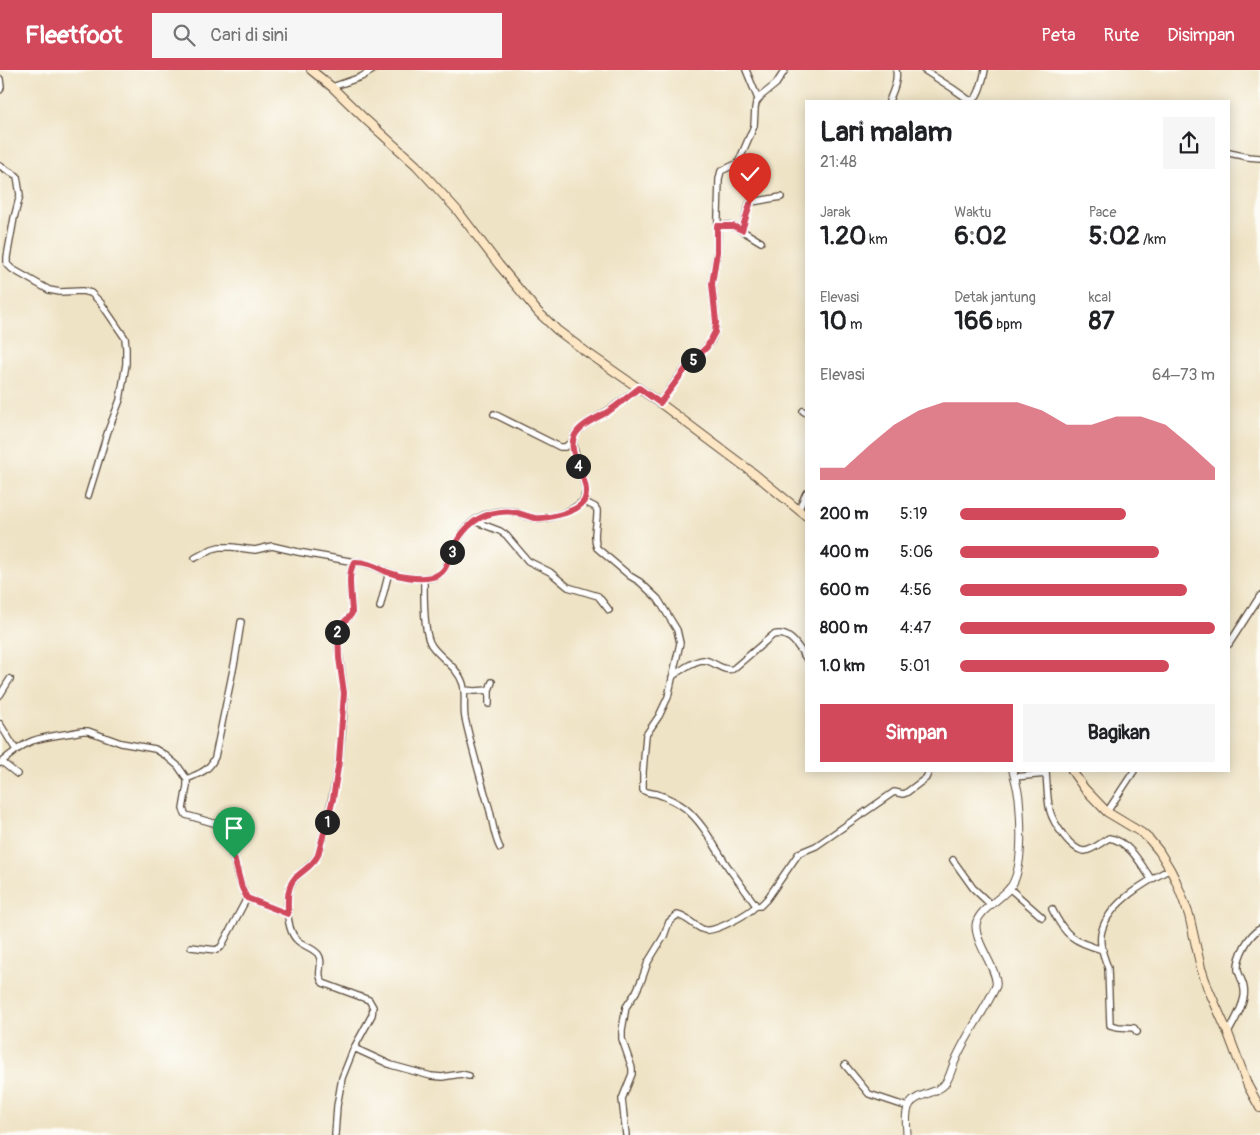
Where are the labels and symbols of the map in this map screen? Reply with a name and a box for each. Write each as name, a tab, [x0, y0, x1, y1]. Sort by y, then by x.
pin	[729, 153, 771, 204]
pin: 5	[680, 348, 706, 372]
pin: 4	[566, 454, 590, 478]
pin: 3	[440, 540, 464, 564]
pin: 2	[324, 620, 350, 644]
pin	[213, 807, 255, 858]
pin: 1	[314, 810, 340, 834]

